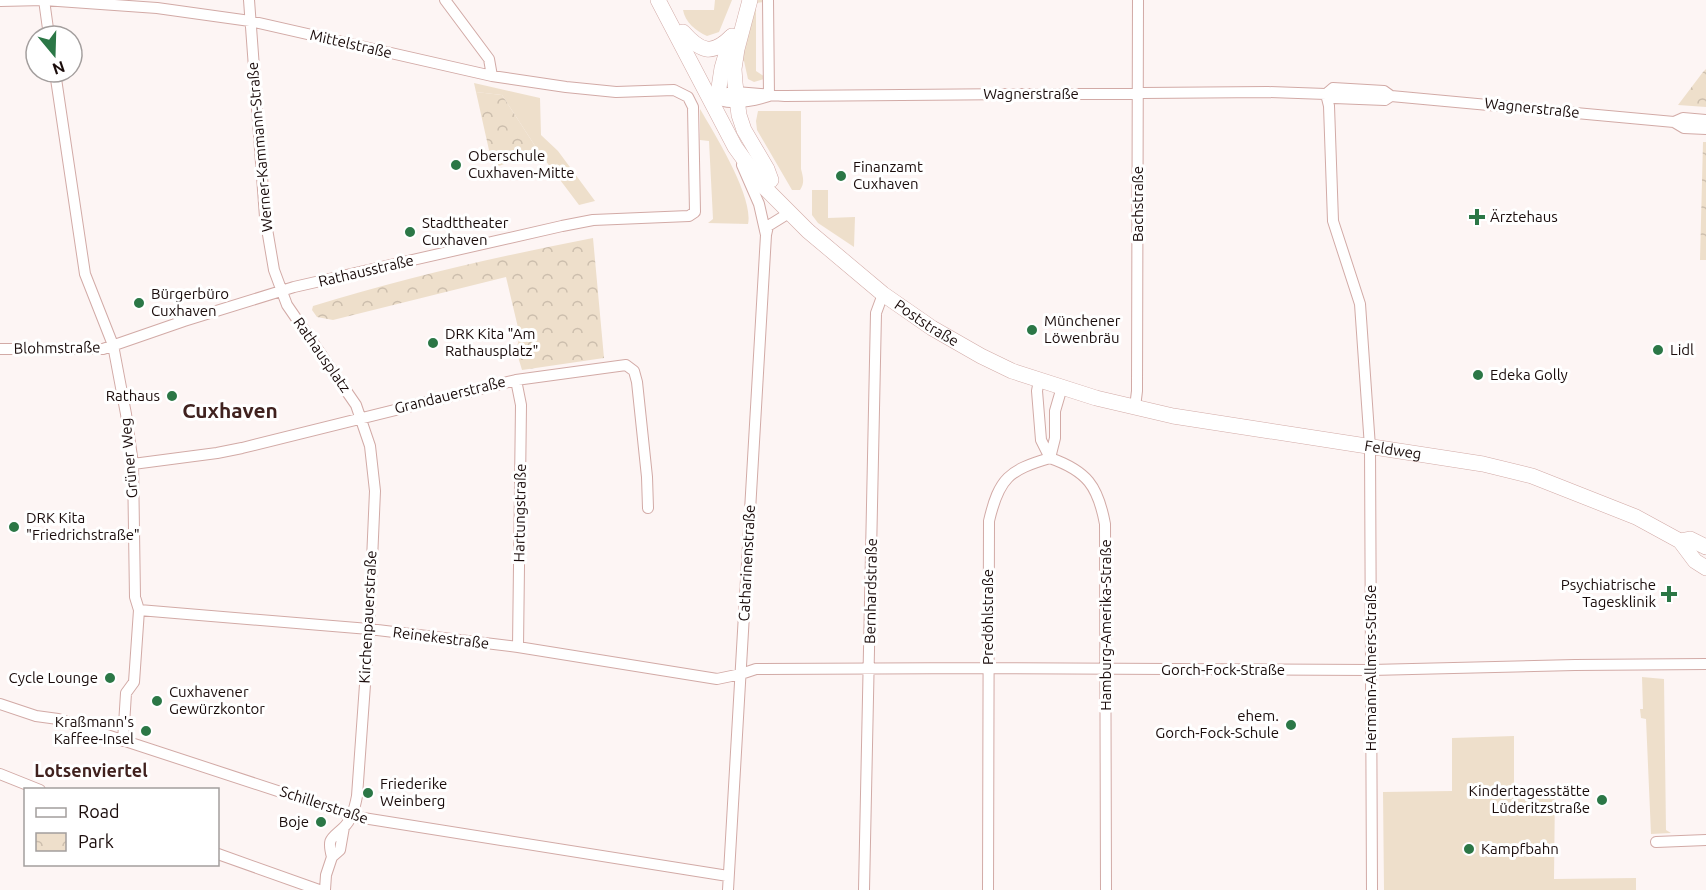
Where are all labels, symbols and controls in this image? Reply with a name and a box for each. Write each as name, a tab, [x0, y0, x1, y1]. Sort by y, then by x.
north arrow	[24, 24, 84, 84]
street label: Mittelstraße	[308, 26, 394, 61]
text: N	[50, 58, 67, 79]
street label: Werner-Kammann-Straße	[244, 61, 275, 233]
street label: Wagnerstraße	[983, 85, 1079, 102]
street label: Wagnerstraße	[1484, 94, 1580, 121]
place label: Oberschule Cuxhaven-Mitte	[468, 147, 575, 181]
marker: Oberschule Cuxhaven-Mitte	[449, 158, 463, 172]
place label: Finanzamt Cuxhaven	[853, 158, 923, 192]
street label: Bachstraße	[1129, 166, 1146, 242]
marker: Finanzamt Cuxhaven	[834, 169, 848, 183]
marker: Ärztehaus	[1468, 208, 1486, 226]
place label: Ärztehaus	[1490, 208, 1558, 225]
place label: Stadttheater Cuxhaven	[422, 214, 509, 248]
marker: Stadttheater Cuxhaven	[403, 225, 417, 239]
street label: Rathausstraße	[317, 251, 415, 290]
place label: Bürgerbüro Cuxhaven	[151, 285, 229, 319]
marker: Bürgerbüro Cuxhaven	[132, 296, 146, 310]
street label: Poststraße	[891, 296, 962, 350]
place label: Münchener Löwenbräu	[1044, 312, 1121, 346]
street label: Rathausplatz	[290, 314, 355, 396]
marker: Münchener Löwenbräu	[1025, 323, 1039, 337]
place label: DRK Kita "Am Rathausplatz"	[445, 325, 539, 359]
marker: DRK Kita "Am Rathausplatz"	[426, 336, 440, 350]
street label: Blohmstraße	[13, 338, 101, 357]
place label: Lidl	[1670, 341, 1694, 358]
marker: Lidl	[1651, 343, 1665, 357]
place label: Edeka Golly	[1490, 366, 1568, 383]
marker: Edeka Golly	[1471, 368, 1485, 382]
street label: Grandauerstraße	[393, 372, 507, 417]
place label: Rathaus	[106, 387, 160, 404]
marker: Rathaus	[165, 389, 179, 403]
district label: Cuxhaven	[182, 398, 278, 422]
street label: Grüner Weg	[117, 417, 140, 499]
street label: Feldweg	[1363, 437, 1423, 462]
street label: Hartungstraße	[510, 464, 529, 562]
street label: Catharinenstraße	[735, 504, 758, 622]
place label: DRK Kita "Friedrichstraße"	[26, 509, 140, 543]
marker: DRK Kita "Friedrichstraße"	[7, 520, 21, 534]
street label: Bernhardstraße	[861, 538, 880, 644]
street label: Hamburg-Amerika-Straße	[1097, 539, 1114, 711]
street label: Kirchenpauerstraße	[356, 550, 379, 684]
street label: Predöhlstraße	[979, 569, 996, 665]
place label: Psychiatrische Tagesklinik	[1561, 576, 1656, 610]
street label: Hermann-Allmers-Straße	[1362, 585, 1379, 751]
marker: Psychiatrische Tagesklinik	[1660, 585, 1678, 603]
street label: Reinekestraße	[392, 623, 490, 652]
street label: Gorch-Fock-Straße	[1161, 661, 1285, 678]
place label: Cycle Lounge	[9, 669, 98, 686]
marker: Cycle Lounge	[103, 671, 117, 685]
place label: Cuxhavener Gewürzkontor	[169, 683, 265, 717]
marker: Cuxhavener Gewürzkontor	[150, 694, 164, 708]
place label: ehem. Gorch-Fock-Schule	[1155, 707, 1279, 741]
place label: Kraßmann's Kaffee-Insel	[54, 713, 134, 747]
marker: ehem. Gorch-Fock-Schule	[1284, 718, 1298, 732]
marker: Kraßmann's Kaffee-Insel	[139, 724, 153, 738]
district label: Lotsenviertel	[34, 760, 148, 780]
place label: Friederike Weinberg	[380, 775, 447, 809]
street label: Schillerstraße	[278, 782, 371, 827]
place label: Kindertagesstätte Lüderitzstraße	[1468, 782, 1590, 816]
marker: Friederike Weinberg	[361, 786, 375, 800]
legend	[24, 788, 219, 866]
marker: Kindertagesstätte Lüderitzstraße	[1595, 793, 1609, 807]
text: Road	[78, 801, 120, 821]
place label: Boje	[279, 813, 309, 830]
marker: Boje	[314, 815, 328, 829]
text: Park	[78, 831, 114, 851]
place label: Kampfbahn	[1481, 840, 1559, 857]
marker: Kampfbahn	[1462, 842, 1476, 856]

